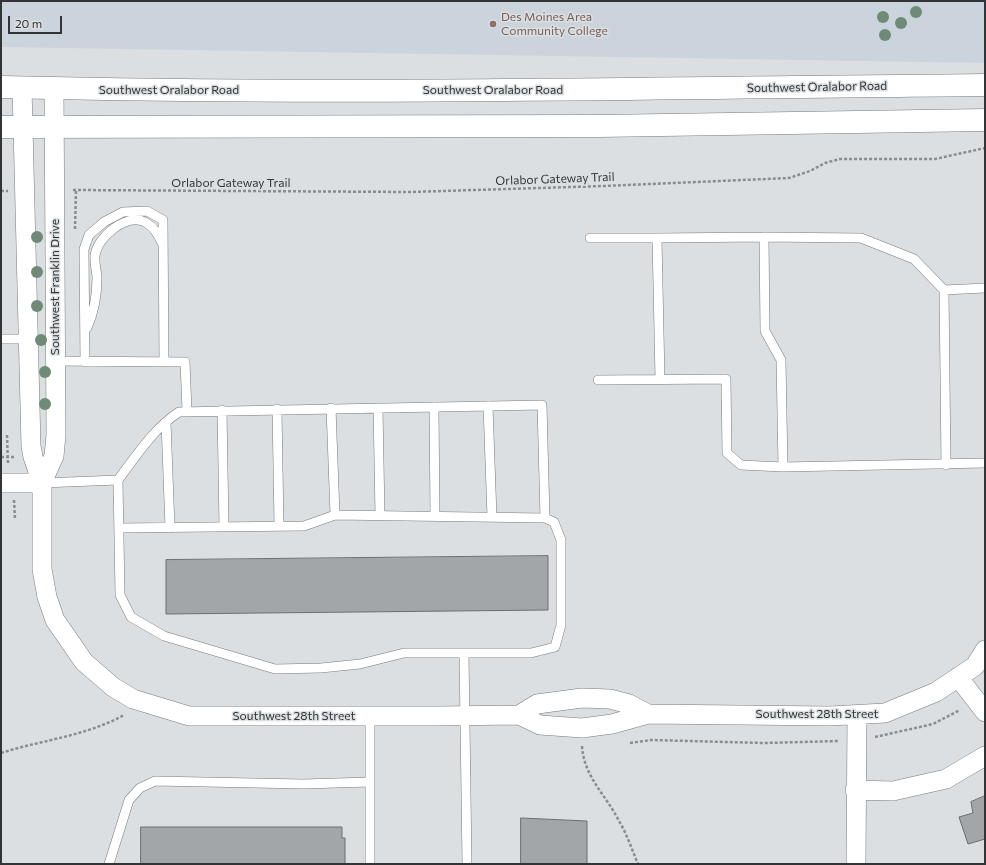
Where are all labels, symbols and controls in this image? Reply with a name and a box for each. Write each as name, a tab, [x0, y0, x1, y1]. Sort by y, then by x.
scale bar	[10, 8, 64, 34]
place label: Des Moines Area Community College	[501, 10, 608, 38]
text: 20 m	[15, 16, 42, 30]
marker: Des Moines Area Community College	[488, 19, 498, 29]
street label: Southwest Oralabor Road	[747, 79, 887, 95]
street label: Southwest Oralabor Road	[99, 83, 239, 97]
street label: Southwest Oralabor Road	[423, 83, 563, 97]
street label: Orlabor Gateway Trail	[495, 170, 615, 188]
street label: Orlabor Gateway Trail	[171, 176, 291, 190]
street label: Southwest Franklin Drive	[48, 219, 62, 355]
street label: Southwest 28th Street	[756, 707, 878, 721]
street label: Southwest 28th Street	[233, 709, 355, 723]

